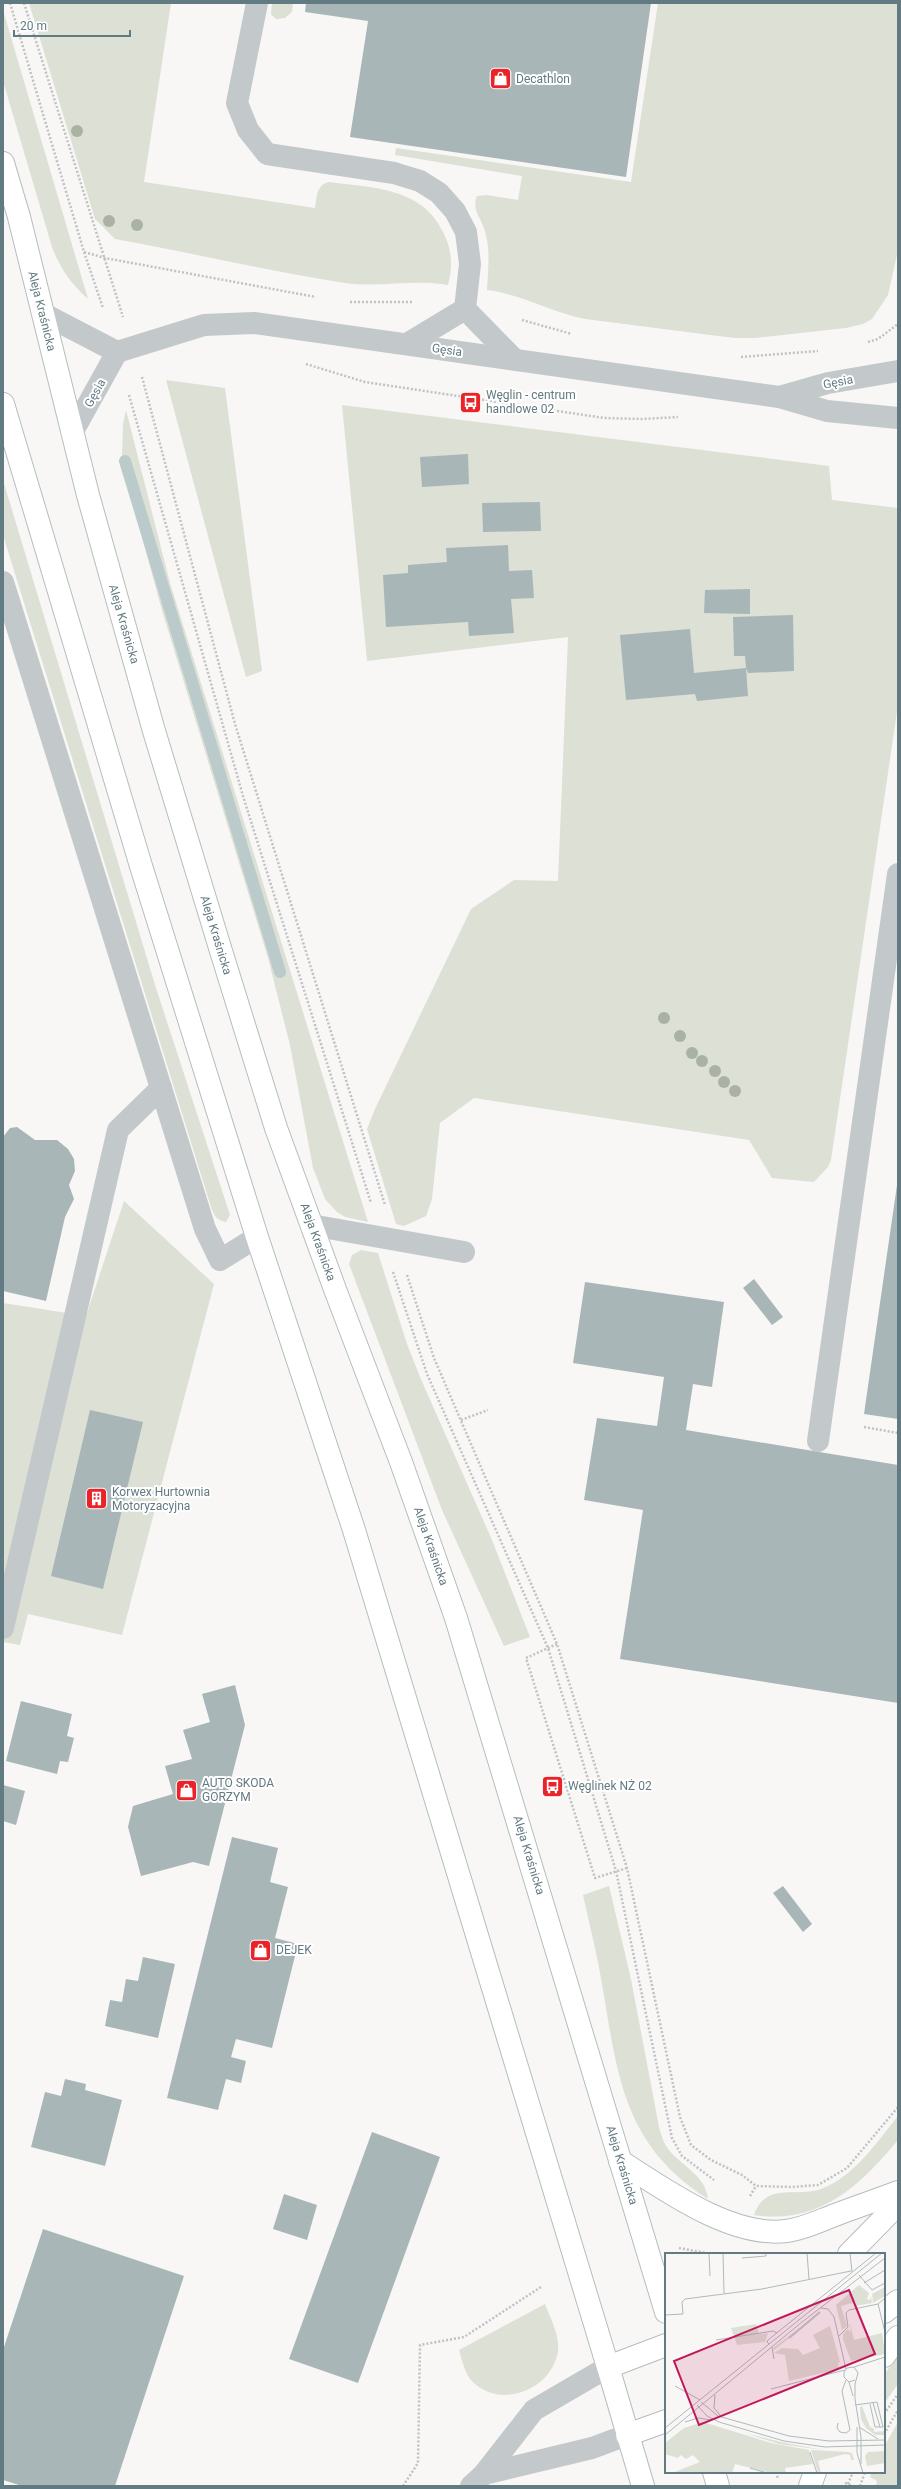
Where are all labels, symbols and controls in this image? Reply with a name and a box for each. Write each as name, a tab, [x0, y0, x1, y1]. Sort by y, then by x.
scale bar	[14, 12, 130, 38]
text: 20 m	[20, 19, 47, 33]
shop icon: Decathlon	[487, 66, 513, 92]
place label: Decathlon	[516, 72, 570, 86]
street label: Aleja Kraśnicka	[25, 270, 59, 352]
street label: Gęsia	[431, 341, 463, 359]
street label: Gęsia	[822, 372, 854, 392]
street label: Gęsia	[82, 376, 108, 410]
place label: Węglin - centrum handlowe 02	[486, 388, 576, 416]
bus stop icon: Węglin - centrum handlowe 02	[458, 389, 484, 415]
street label: Aleja Kraśnicka	[106, 583, 142, 665]
street label: Aleja Kraśnicka	[197, 894, 235, 976]
street label: Aleja Kraśnicka	[297, 1201, 339, 1283]
place label: Korwex Hurtownia Motoryzacyjna	[112, 1485, 210, 1513]
building icon: Korwex Hurtownia Motoryzacyjna	[84, 1486, 110, 1512]
street label: Aleja Kraśnicka	[411, 1505, 451, 1587]
bus stop icon: Węglinek NŻ 02	[539, 1773, 565, 1799]
place label: AUTO SKODA GORZYM	[202, 1776, 274, 1804]
shop icon: AUTO SKODA GORZYM	[174, 1777, 200, 1803]
place label: Węglinek NŻ 02	[568, 1778, 652, 1793]
street label: Aleja Kraśnicka	[510, 1814, 548, 1896]
shop icon: DEJEK	[247, 1937, 273, 1963]
place label: DEJEK	[276, 1943, 312, 1957]
street label: Aleja Kraśnicka	[603, 2124, 641, 2206]
inset map	[665, 2253, 885, 2473]

